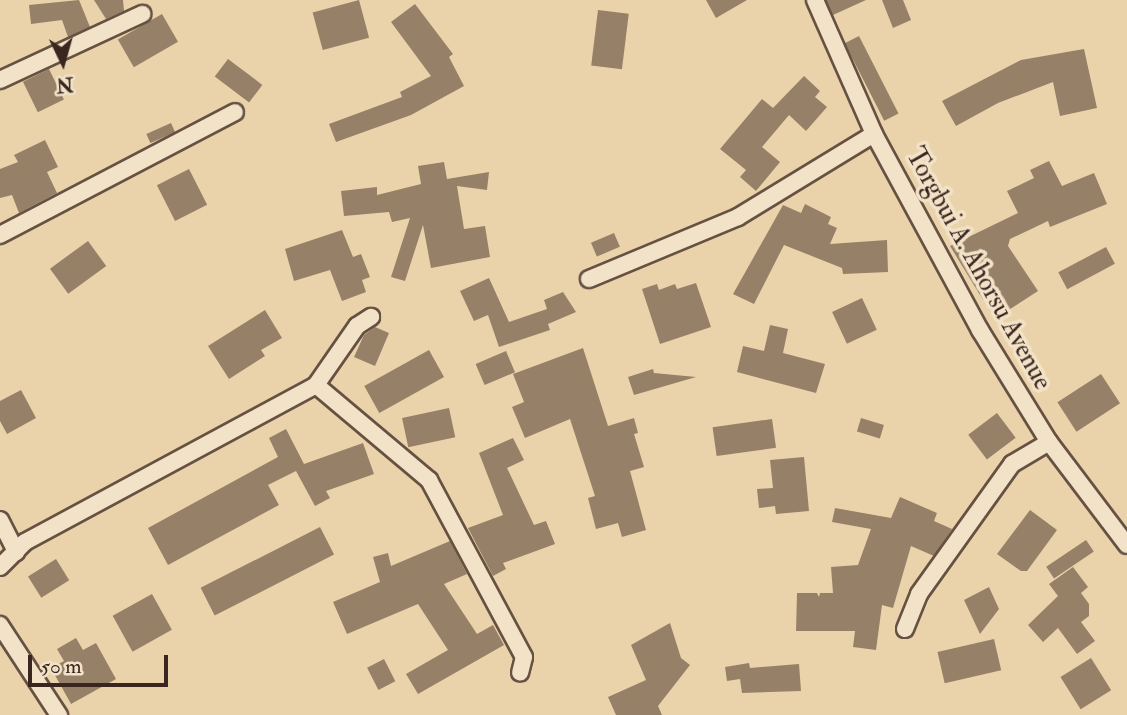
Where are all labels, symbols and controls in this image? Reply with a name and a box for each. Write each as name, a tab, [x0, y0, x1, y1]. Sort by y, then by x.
north arrow	[28, 28, 98, 98]
text: N	[55, 71, 74, 97]
street label: Torgbui A. Ahorsu Avenue	[898, 143, 1058, 395]
scale bar	[32, 642, 172, 686]
text: 50 m	[41, 653, 82, 680]

